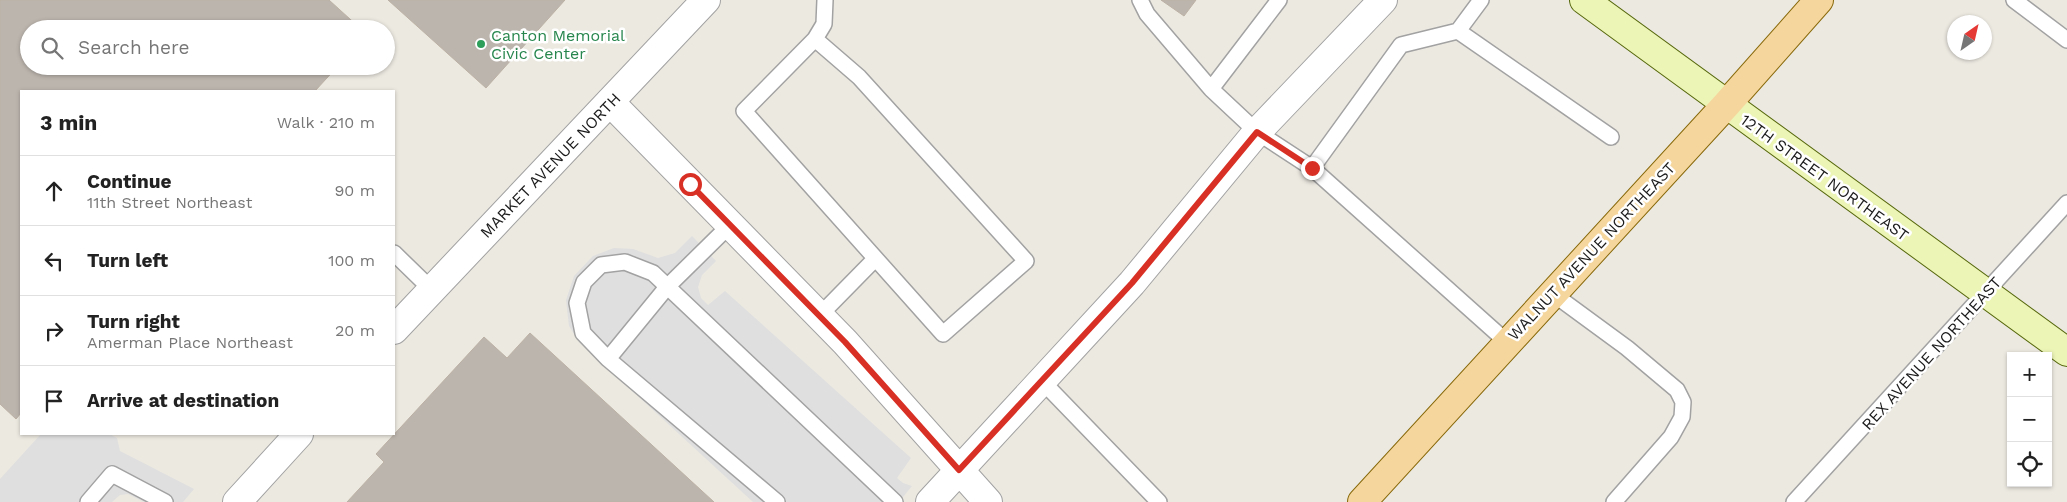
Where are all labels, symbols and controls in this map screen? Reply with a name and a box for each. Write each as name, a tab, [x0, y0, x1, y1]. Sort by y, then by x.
north arrow	[1947, 15, 1992, 60]
search box	[20, 20, 395, 75]
place label: Canton Memorial Civic Center	[491, 26, 625, 63]
icon: search	[38, 34, 66, 62]
text: Search here	[78, 36, 189, 59]
marker: Canton Memorial Civic Center	[475, 38, 487, 50]
street label: MARKET AVENUE NORTH	[476, 89, 625, 242]
text: 3 min	[40, 110, 97, 135]
street label: 12TH STREET NORTHEAST	[1737, 110, 1913, 245]
text: Walk · 210 m	[277, 113, 375, 132]
route end	[1301, 157, 1324, 180]
street label: WALNUT AVENUE NORTHEAST	[1504, 158, 1679, 344]
text: Continue	[87, 170, 171, 193]
route start	[679, 173, 702, 196]
icon: ahead	[40, 177, 68, 205]
text: 90 m	[334, 181, 375, 200]
text: 11th Street Northeast	[87, 193, 252, 212]
icon: left	[40, 247, 68, 275]
text: Turn left	[87, 249, 168, 272]
text: 100 m	[328, 251, 375, 270]
street label: REX AVENUE NORTHEAST	[1858, 273, 2005, 434]
text: Turn right	[87, 310, 180, 333]
icon: right	[40, 317, 68, 345]
text: 20 m	[335, 321, 375, 340]
text: Amerman Place Northeast	[87, 333, 293, 352]
map controls	[2007, 352, 2052, 487]
button: +	[2007, 352, 2052, 397]
icon: arrive	[40, 387, 68, 415]
text: Arrive at destination	[87, 389, 279, 412]
button: −	[2007, 397, 2052, 442]
button: locate	[2007, 442, 2052, 487]

